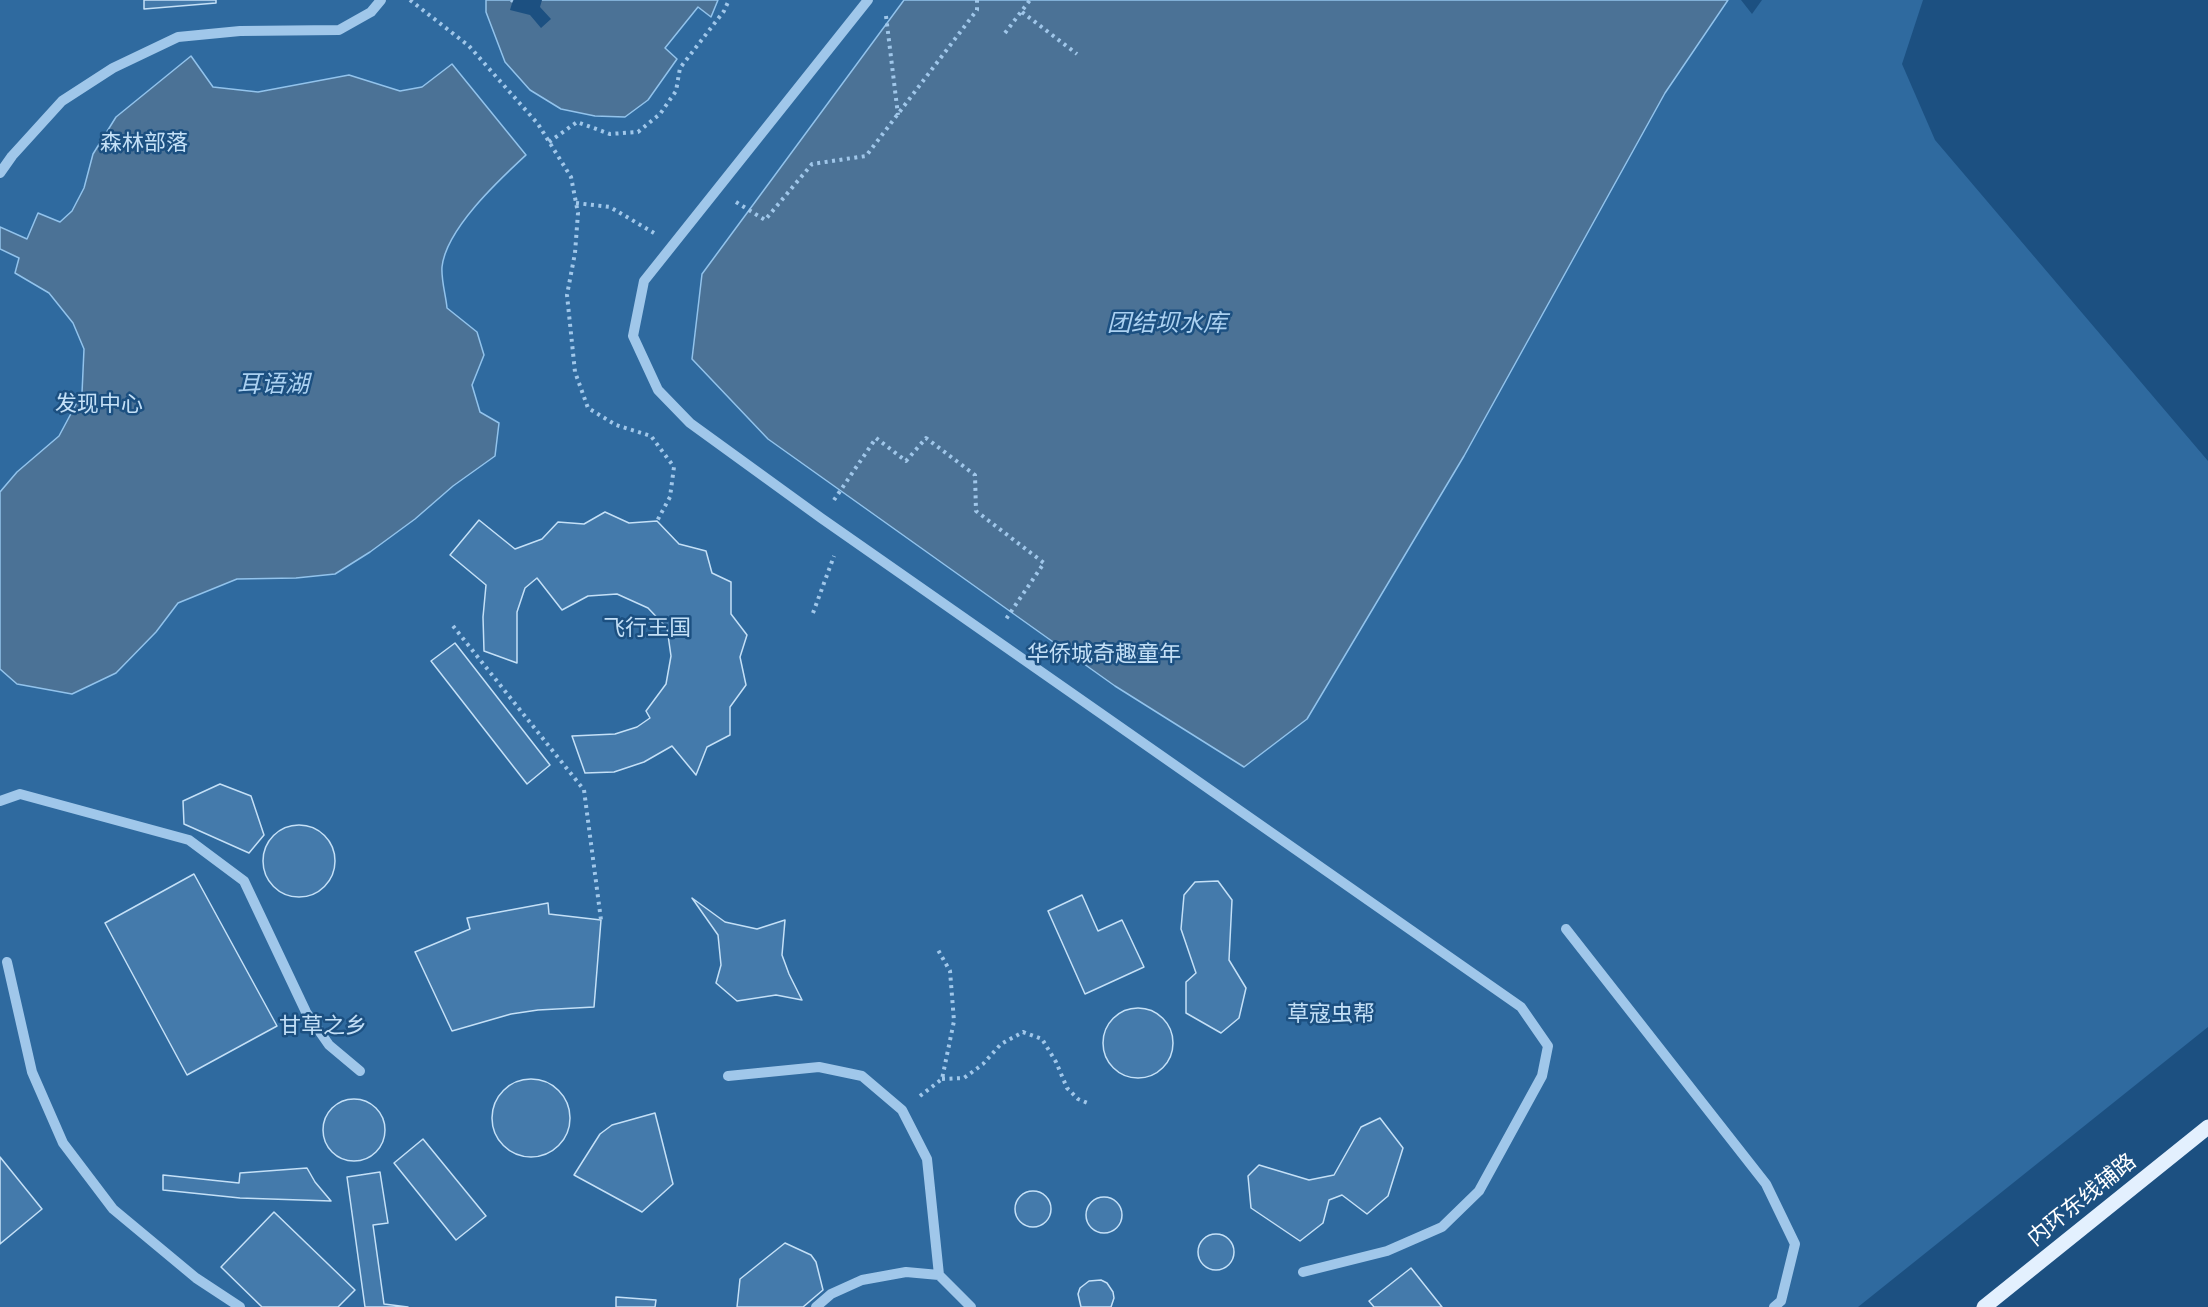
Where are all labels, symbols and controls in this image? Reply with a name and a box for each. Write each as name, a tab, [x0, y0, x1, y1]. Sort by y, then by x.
park label: 森林部落	[100, 130, 188, 156]
water label: 团结坝水库	[1107, 310, 1227, 338]
water label: 耳语湖	[237, 371, 309, 399]
park label: 发现中心	[55, 391, 143, 417]
park label: 飞行王国	[603, 615, 691, 641]
park label: 华侨城奇趣童年	[1027, 641, 1181, 667]
park label: 草寇虫帮	[1287, 1001, 1375, 1027]
park label: 甘草之乡	[279, 1013, 367, 1039]
street label: 内环东线辅路	[2022, 1148, 2142, 1252]

